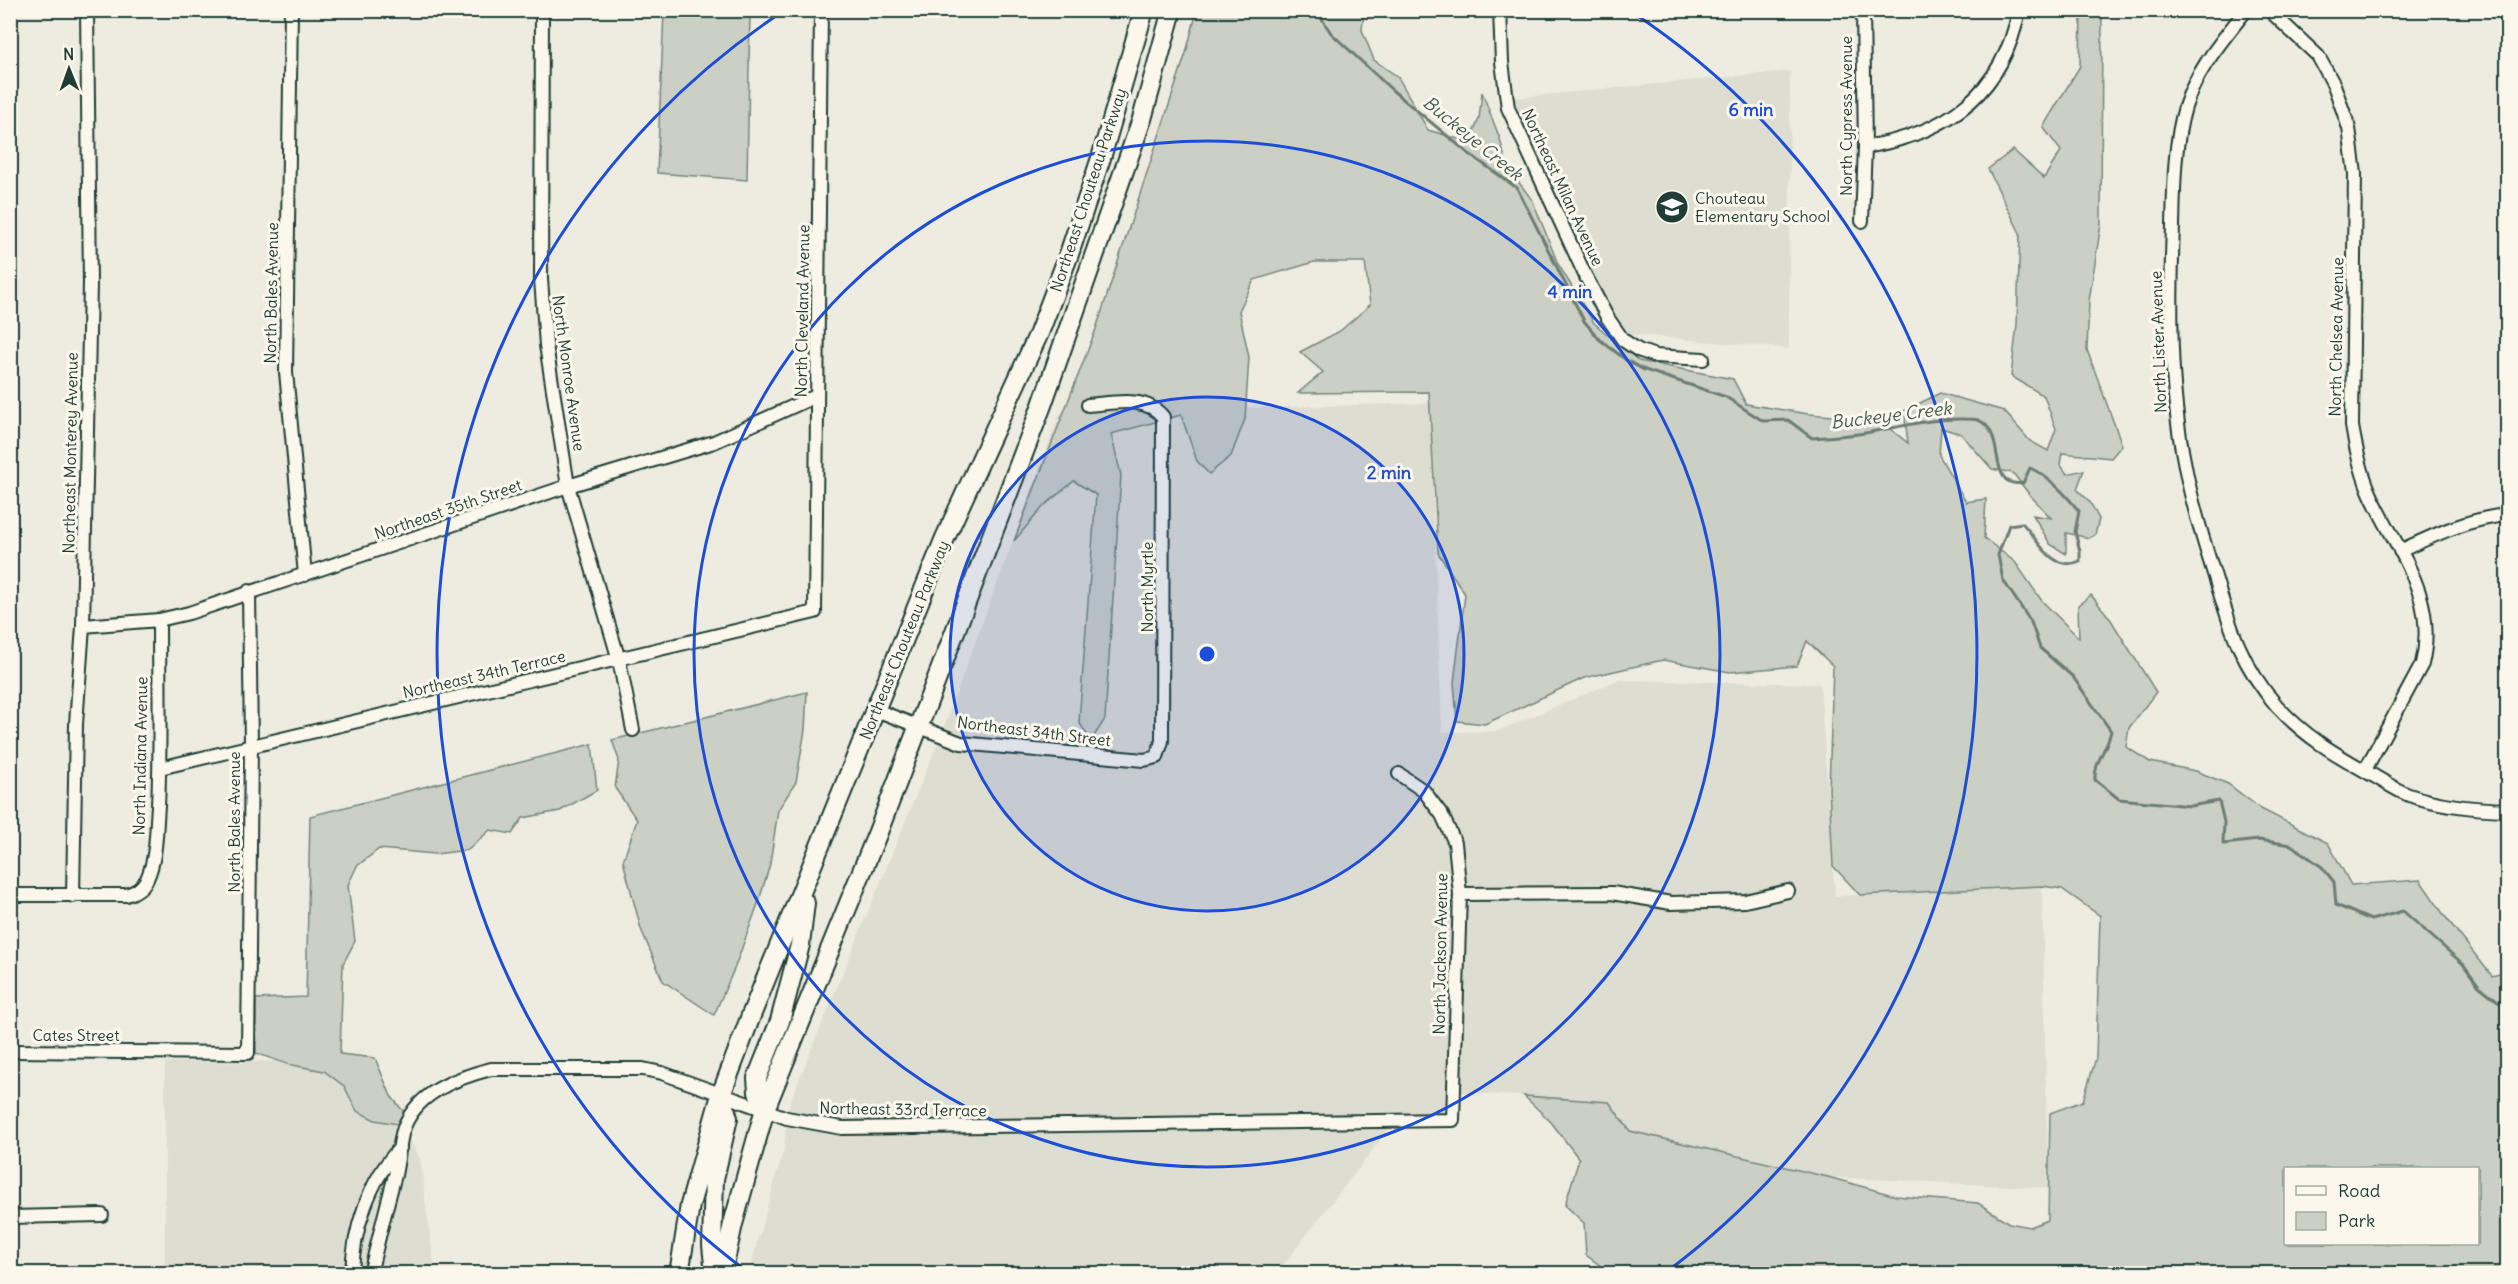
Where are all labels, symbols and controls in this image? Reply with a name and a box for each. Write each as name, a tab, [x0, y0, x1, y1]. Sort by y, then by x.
street label: North Cypress Avenue	[1836, 36, 1856, 196]
north arrow	[39, 39, 99, 99]
text: N	[63, 44, 74, 64]
street label: Northeast Chouteau Parkway	[1046, 86, 1130, 294]
water label: Buckeye Creek	[1419, 91, 1529, 186]
text: 6 min	[1729, 98, 1774, 121]
street label: Northeast Milan Avenue	[1518, 105, 1608, 269]
place label: Chouteau Elementary School	[1695, 188, 1830, 226]
school or university icon: Chouteau Elementary School	[1654, 189, 1690, 225]
street label: North Bales Avenue	[260, 222, 282, 364]
street label: North Cleveland Avenue	[790, 224, 814, 398]
street label: North Chelsea Avenue	[2325, 257, 2347, 417]
street label: North Lister Avenue	[2146, 271, 2170, 413]
text: 4 min	[1548, 280, 1593, 303]
street label: North Monroe Avenue	[548, 294, 590, 452]
street label: Northeast Monterey Avenue	[58, 352, 82, 554]
water label: Buckeye Creek	[1829, 396, 1954, 434]
text: 2 min	[1367, 461, 1412, 484]
street label: Northeast 35th Street	[372, 474, 525, 544]
street label: Northeast Chouteau Parkway	[855, 537, 953, 743]
street label: North Myrtle	[1137, 542, 1157, 632]
centre of rings	[1197, 644, 1217, 664]
street label: Northeast 34th Terrace	[401, 646, 567, 702]
street label: North Indiana Avenue	[129, 676, 151, 836]
street label: Northeast 34th Street	[956, 712, 1113, 750]
street label: North Bales Avenue	[224, 751, 244, 893]
street label: North Jackson Avenue	[1429, 873, 1451, 1035]
street label: Cates Street	[32, 1025, 120, 1045]
street label: Northeast 33rd Terrace	[819, 1098, 987, 1120]
legend	[2284, 1167, 2479, 1245]
text: Road	[2338, 1179, 2381, 1202]
text: Park	[2338, 1209, 2375, 1232]

